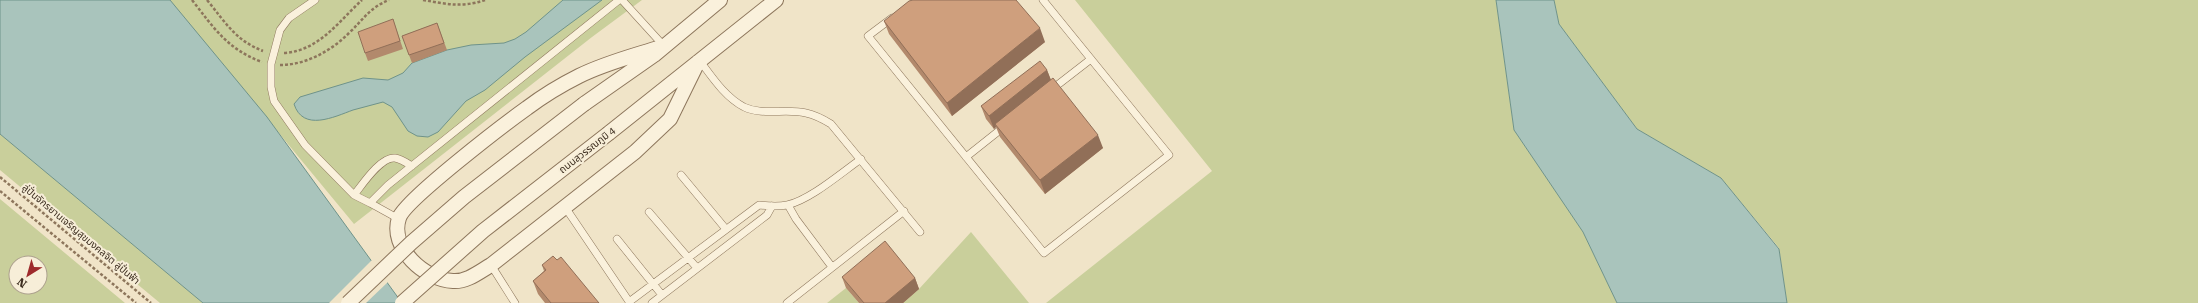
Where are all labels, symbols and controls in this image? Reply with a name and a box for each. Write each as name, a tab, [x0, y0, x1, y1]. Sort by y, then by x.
street label: ถนนสุวรรณภูมิ 4	[557, 124, 618, 176]
street label: ลู่ปั่นจักรยานเจริญสุขมงคลจิต ลู่ปั่นฟ้า	[19, 180, 143, 287]
north arrow	[8, 255, 48, 295]
text: N	[15, 275, 30, 290]

